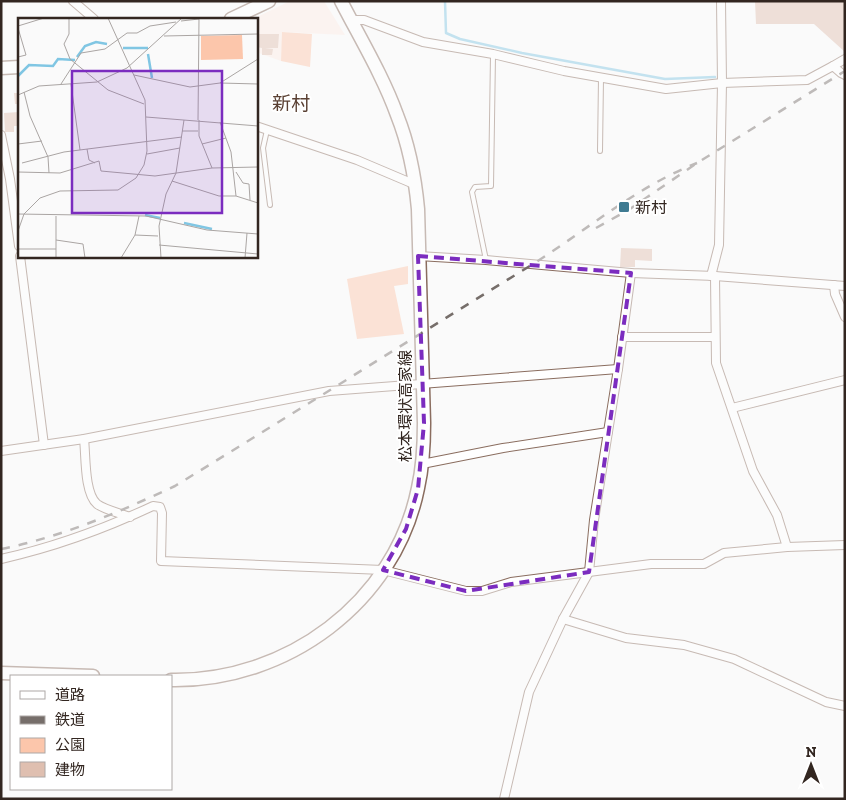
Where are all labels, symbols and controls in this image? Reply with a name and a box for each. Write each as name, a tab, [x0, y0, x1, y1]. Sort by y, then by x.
inset map	[18, 18, 258, 258]
district label: 新村	[272, 92, 310, 115]
place label: 新村	[635, 198, 667, 217]
marker: 新村	[617, 200, 631, 214]
street label: 松本環状高家線	[396, 350, 415, 462]
legend	[10, 675, 172, 790]
text: 道路	[55, 686, 85, 704]
text: 鉄道	[55, 711, 85, 729]
text: 公園	[55, 736, 85, 754]
north arrow	[786, 740, 836, 790]
text: N	[806, 744, 817, 761]
text: 建物	[55, 761, 85, 779]

